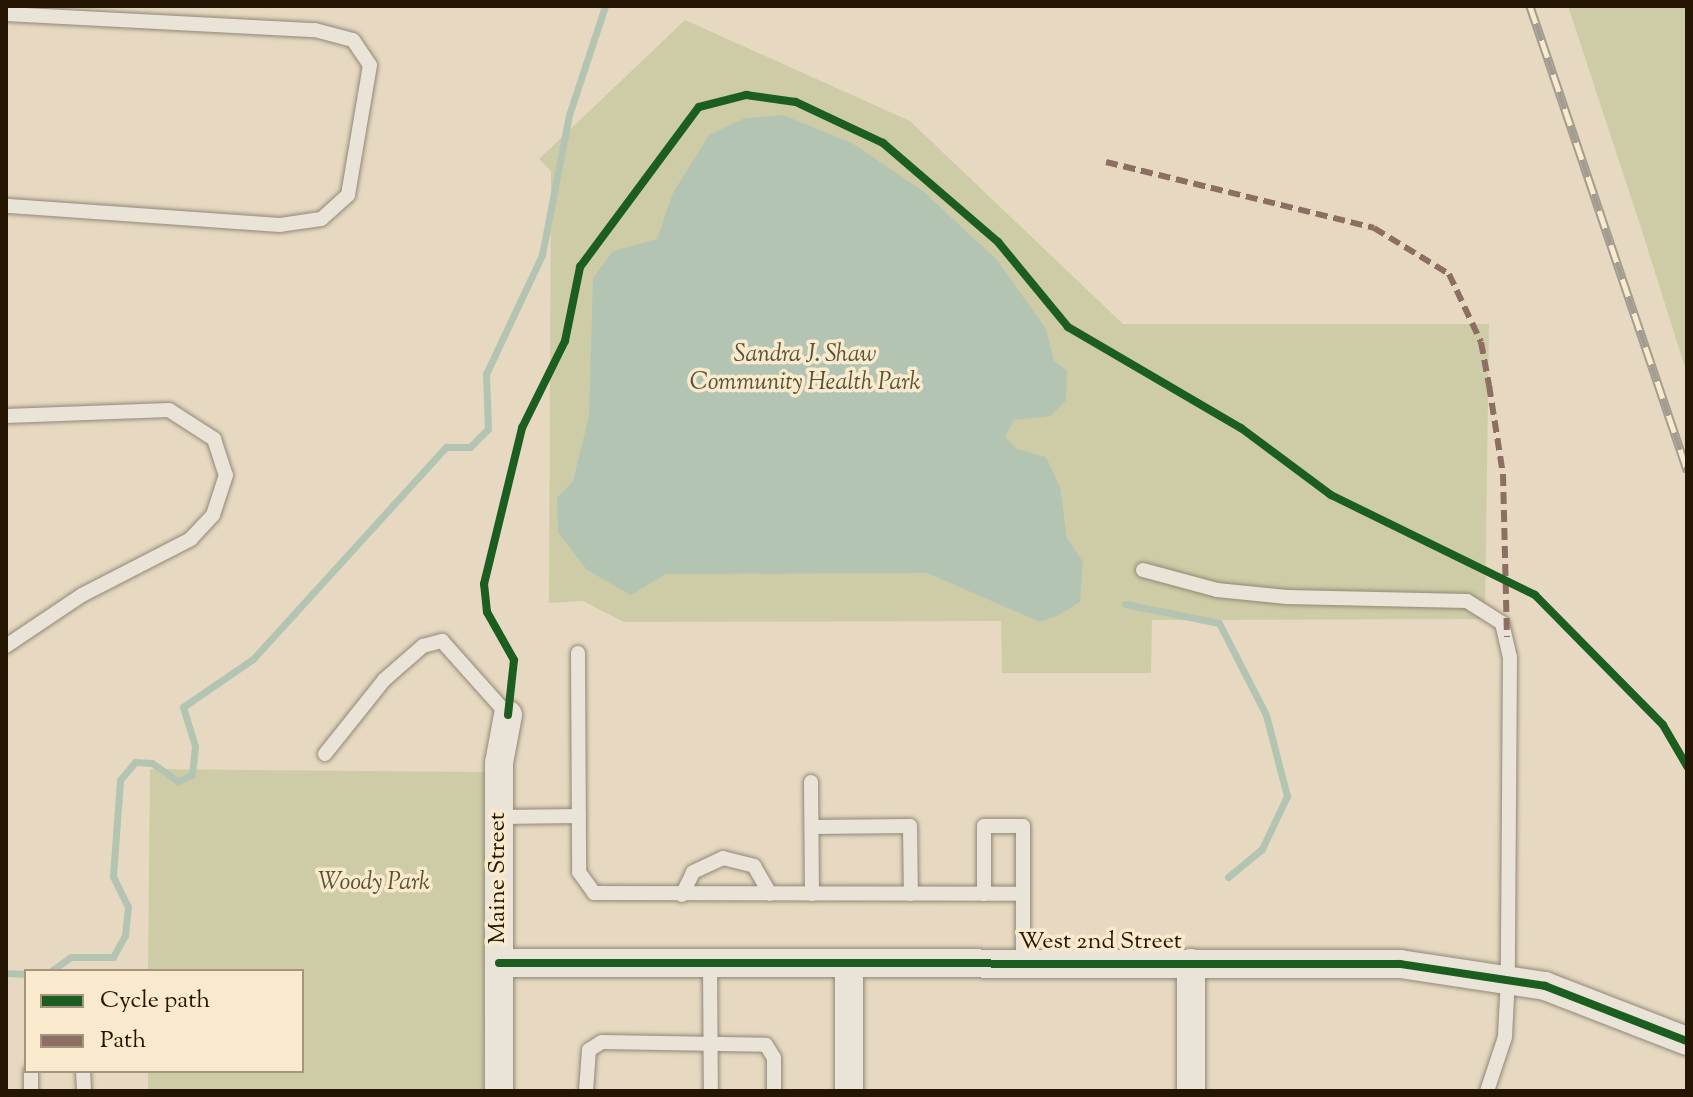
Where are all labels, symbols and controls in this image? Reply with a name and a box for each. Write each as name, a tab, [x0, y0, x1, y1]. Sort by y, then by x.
park label: Sandra J. Shaw Community Health Park	[690, 342, 920, 398]
street label: Maine Street	[485, 812, 513, 944]
park label: Woody Park	[318, 870, 430, 898]
street label: West 2nd Street	[1018, 929, 1182, 957]
legend	[24, 969, 304, 1073]
text: Cycle path	[100, 984, 210, 1018]
text: Path	[100, 1024, 146, 1058]

